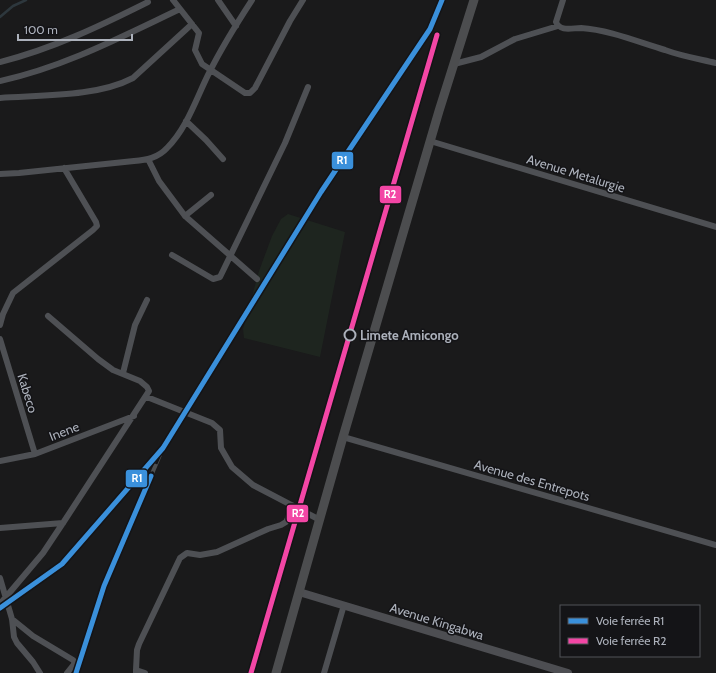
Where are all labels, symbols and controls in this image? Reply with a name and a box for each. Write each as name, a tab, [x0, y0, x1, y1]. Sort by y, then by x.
scale bar	[18, 16, 132, 42]
text: 100 m	[24, 22, 58, 37]
street label: Avenue Metalurgie	[525, 150, 627, 196]
line badge: R1	[331, 151, 354, 170]
text: R1	[337, 153, 347, 167]
line badge: R2	[379, 185, 402, 204]
text: R2	[384, 187, 397, 201]
place label: Limete Amicongo	[360, 327, 459, 343]
marker: Limete Amicongo	[343, 328, 357, 342]
street label: Kabeco	[14, 371, 42, 415]
street label: Inene	[47, 418, 82, 444]
street label: Avenue des Entrepots	[472, 456, 592, 504]
line badge: R1	[125, 469, 148, 488]
text: R1	[132, 471, 142, 485]
line badge: R2	[286, 504, 309, 523]
text: R2	[292, 506, 305, 520]
street label: Avenue Kingabwa	[388, 599, 487, 643]
legend	[560, 605, 700, 657]
text: Voie ferrée R1	[596, 613, 664, 628]
text: Voie ferrée R2	[596, 633, 667, 648]

